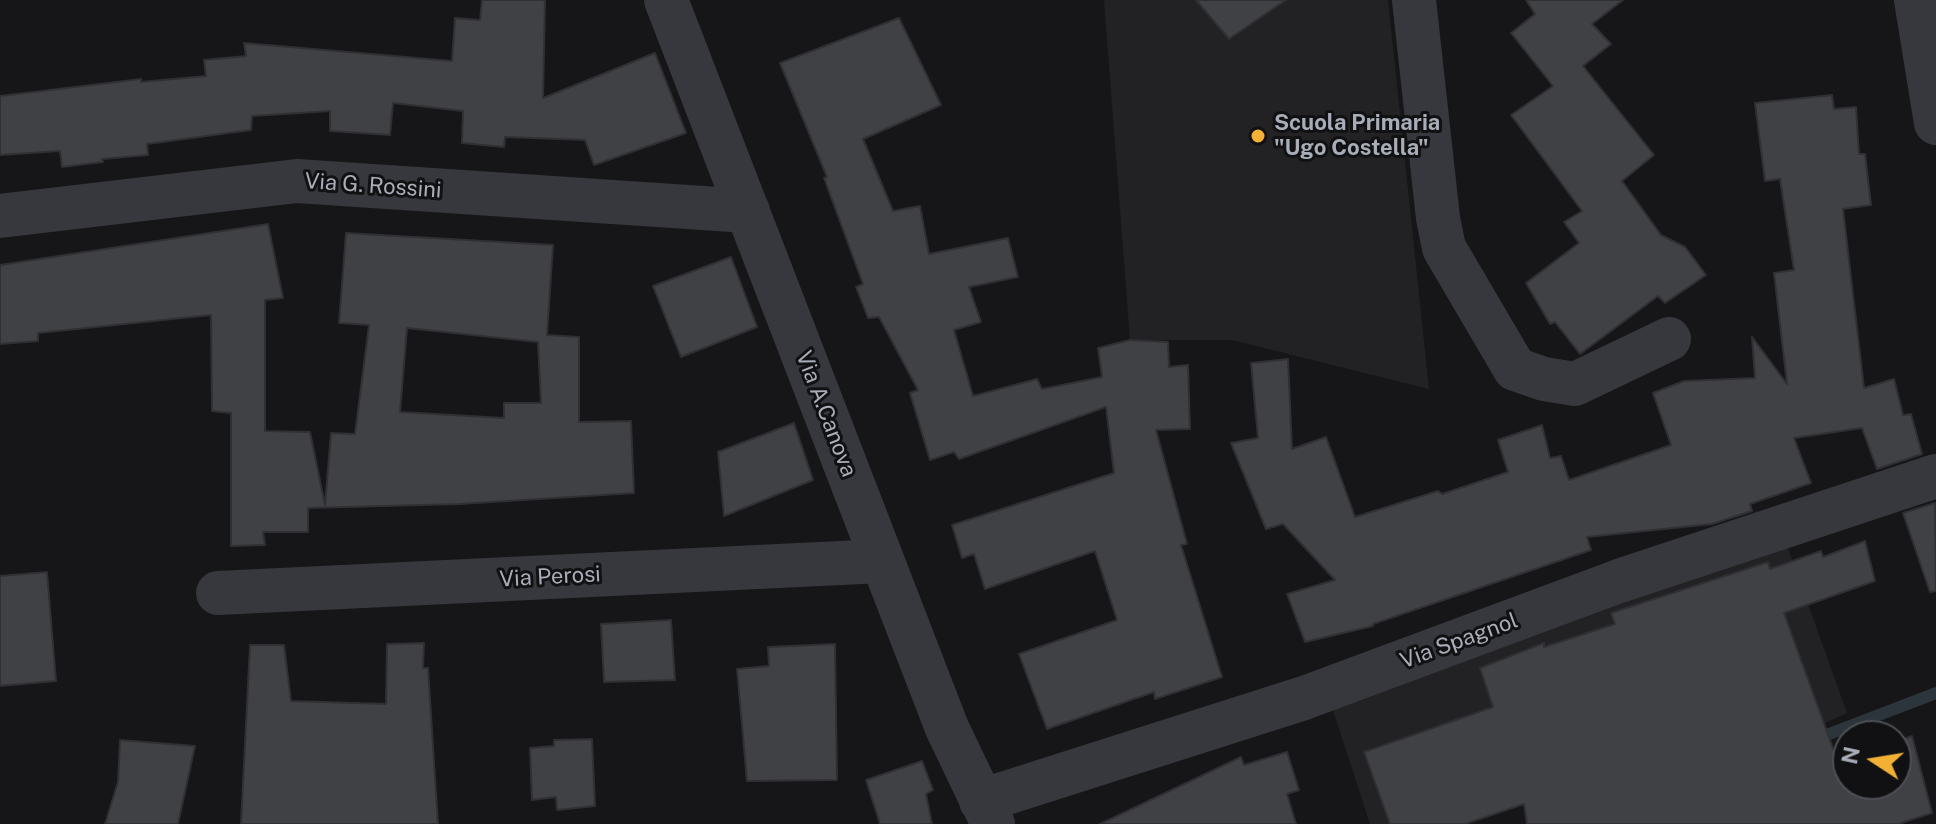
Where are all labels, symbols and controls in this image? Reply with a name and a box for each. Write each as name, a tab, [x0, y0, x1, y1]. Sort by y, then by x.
place label: Scuola Primaria "Ugo Costella"	[1274, 110, 1440, 162]
marker: Scuola Primaria "Ugo Costella"	[1249, 127, 1267, 145]
street label: Via G. Rossini	[304, 168, 442, 204]
street label: Via A.Canova	[790, 347, 862, 481]
street label: Via Perosi	[499, 561, 601, 593]
street label: Via Spagnol	[1397, 608, 1521, 674]
north arrow	[1832, 720, 1912, 800]
text: N	[1836, 744, 1865, 767]

